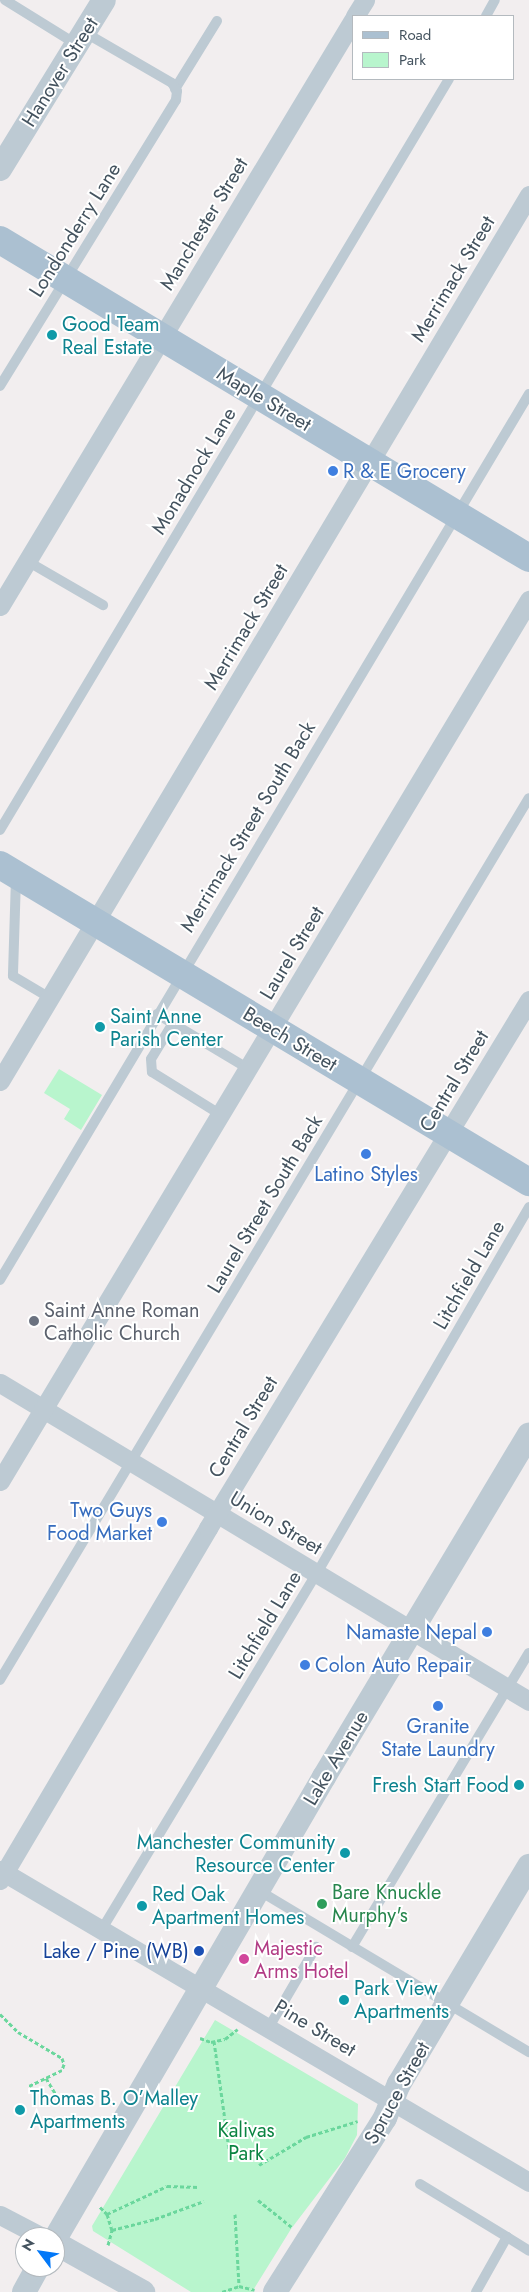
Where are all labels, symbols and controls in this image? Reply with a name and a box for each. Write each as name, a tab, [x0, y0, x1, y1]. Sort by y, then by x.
street label: Hanover Street	[17, 13, 103, 131]
legend	[352, 15, 514, 80]
text: Road	[399, 24, 431, 46]
text: Park	[399, 49, 426, 71]
street label: Manchester Street	[155, 153, 253, 295]
street label: Londonderry Lane	[24, 159, 126, 301]
street label: Merrimack Street	[406, 212, 500, 346]
place label: Good Team Real Estate	[62, 312, 160, 359]
marker: Good Team Real Estate	[46, 329, 58, 341]
street label: Maple Street	[212, 361, 316, 437]
street label: Monadnock Lane	[147, 403, 241, 539]
place label: R & E Grocery	[343, 459, 466, 483]
marker: R & E Grocery	[327, 465, 339, 477]
street label: Merrimack Street	[199, 560, 293, 694]
street label: Merrimack Street South Back	[176, 717, 320, 937]
street label: Laurel Street	[255, 902, 329, 1004]
street label: Beech Street	[239, 1002, 341, 1076]
place label: Saint Anne Parish Center	[110, 1004, 223, 1051]
marker: Saint Anne Parish Center	[94, 1021, 106, 1033]
street label: Central Street	[414, 1026, 494, 1136]
street label: Laurel Street South Back	[202, 1111, 328, 1297]
marker: Latino Styles	[360, 1148, 372, 1160]
place label: Latino Styles	[314, 1162, 418, 1186]
street label: Litchfield Lane	[428, 1216, 510, 1334]
place label: Saint Anne Roman Catholic Church	[44, 1298, 199, 1345]
marker: Saint Anne Roman Catholic Church	[28, 1315, 40, 1327]
street label: Central Street	[203, 1372, 283, 1482]
street label: Union Street	[226, 1486, 326, 1560]
place label: Two Guys Food Market	[47, 1498, 152, 1545]
marker: Two Guys Food Market	[156, 1516, 168, 1528]
street label: Litchfield Lane	[223, 1567, 307, 1683]
place label: Namaste Nepal	[346, 1620, 477, 1644]
marker: Namaste Nepal	[481, 1626, 493, 1638]
place label: Colon Auto Repair	[315, 1653, 471, 1677]
marker: Colon Auto Repair	[299, 1659, 311, 1671]
marker: Granite State Laundry	[432, 1700, 444, 1712]
street label: Lake Avenue	[298, 1707, 374, 1809]
place label: Granite State Laundry	[381, 1714, 495, 1761]
place label: Fresh Start Food	[372, 1773, 509, 1797]
marker: Fresh Start Food	[513, 1779, 525, 1791]
place label: Manchester Community Resource Center	[137, 1830, 335, 1877]
marker: Manchester Community Resource Center	[339, 1847, 351, 1859]
place label: Bare Knuckle Murphy's	[332, 1880, 441, 1927]
place label: Red Oak Apartment Homes	[152, 1882, 304, 1929]
marker: Bare Knuckle Murphy's	[316, 1898, 328, 1910]
marker: Red Oak Apartment Homes	[136, 1900, 148, 1912]
place label: Majestic Arms Hotel	[254, 1936, 349, 1983]
place label: Lake / Pine (WB)	[43, 1939, 189, 1963]
marker: Lake / Pine (WB)	[193, 1945, 205, 1957]
marker: Majestic Arms Hotel	[238, 1953, 250, 1965]
place label: Park View Apartments	[354, 1976, 449, 2023]
street label: Pine Street	[270, 1994, 360, 2062]
marker: Park View Apartments	[338, 1994, 350, 2006]
street label: Spruce Street	[359, 2038, 435, 2148]
place label: Thomas B. O’Malley Apartments	[30, 2086, 198, 2133]
marker: Thomas B. O’Malley Apartments	[14, 2104, 26, 2116]
park label: Kalivas Park	[217, 2119, 275, 2166]
north arrow	[15, 2227, 65, 2277]
text: N	[17, 2235, 39, 2255]

